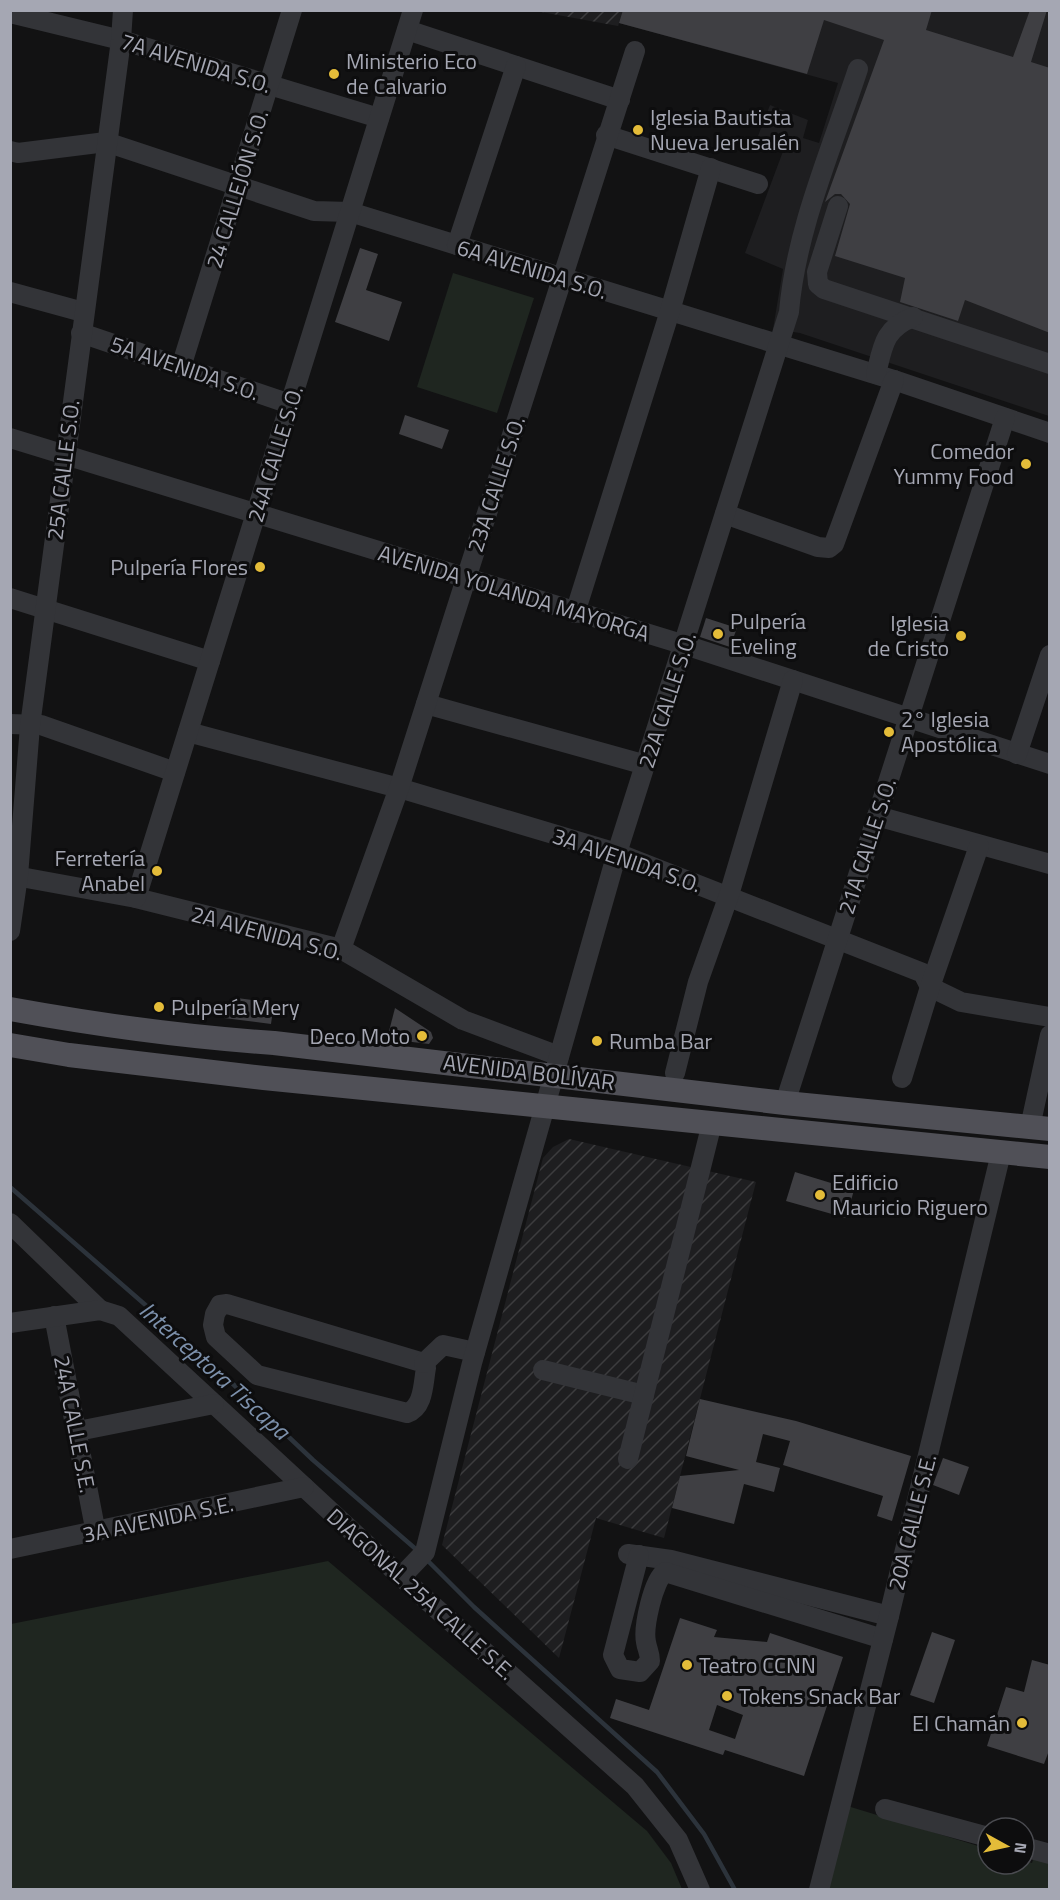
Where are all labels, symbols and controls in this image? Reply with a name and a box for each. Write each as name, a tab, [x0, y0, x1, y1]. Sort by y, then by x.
street label: 7A AVENIDA S.O.	[117, 24, 275, 102]
place label: Ministerio Eco de Calvario	[346, 44, 477, 103]
marker: Ministerio Eco de Calvario	[327, 67, 341, 81]
place label: Iglesia Bautista Nueva Jerusalén	[650, 100, 800, 159]
street label: 24 CALLEJÓN S.O.	[197, 106, 277, 272]
marker: Iglesia Bautista Nueva Jerusalén	[631, 123, 645, 137]
street label: 6A AVENIDA S.O.	[453, 230, 611, 308]
street label: 5A AVENIDA S.O.	[106, 327, 264, 409]
street label: 24A CALLE S.O.	[238, 382, 312, 526]
street label: 25A CALLE S.O.	[38, 398, 88, 542]
street label: 23A CALLE S.O.	[458, 412, 534, 556]
place label: Comedor Yummy Food	[894, 434, 1014, 493]
marker: Comedor Yummy Food	[1019, 457, 1033, 471]
street label: AVENIDA YOLANDA MAYORGA	[374, 535, 654, 651]
place label: Pulpería Flores	[110, 550, 248, 584]
marker: Pulpería Flores	[253, 560, 267, 574]
place label: Pulpería Eveling	[730, 604, 806, 663]
place label: Iglesia de Cristo	[868, 606, 949, 665]
marker: Pulpería Eveling	[711, 627, 725, 641]
street label: 22A CALLE S.O.	[629, 628, 705, 772]
marker: Iglesia de Cristo	[954, 629, 968, 643]
place label: 2° Iglesia Apostólica	[901, 702, 997, 761]
marker: 2° Iglesia Apostólica	[882, 725, 896, 739]
street label: 21A CALLE S.O.	[829, 774, 905, 918]
street label: 3A AVENIDA S.O.	[548, 819, 706, 901]
place label: Ferretería Anabel	[54, 841, 145, 900]
marker: Ferretería Anabel	[150, 864, 164, 878]
street label: 2A AVENIDA S.O.	[188, 896, 346, 970]
place label: Pulpería Mery	[171, 990, 300, 1024]
marker: Pulpería Mery	[152, 1000, 166, 1014]
place label: Deco Moto	[310, 1019, 410, 1053]
place label: Rumba Bar	[609, 1024, 713, 1058]
marker: Deco Moto	[415, 1029, 429, 1043]
marker: Rumba Bar	[590, 1034, 604, 1048]
street label: AVENIDA BOLÍVAR	[441, 1045, 617, 1099]
place label: Edificio Mauricio Riguero	[832, 1165, 988, 1224]
marker: Edificio Mauricio Riguero	[813, 1188, 827, 1202]
water label: Interceptora Tiscapa	[132, 1292, 300, 1449]
street label: 24A CALLE S.E.	[45, 1352, 105, 1496]
street label: 20A CALLE S.E.	[879, 1450, 945, 1594]
street label: 3A AVENIDA S.E.	[79, 1486, 237, 1552]
street label: DIAGONAL 25A CALLE S.E.	[319, 1500, 523, 1688]
place label: Teatro CCNN	[699, 1648, 816, 1682]
marker: Teatro CCNN	[680, 1658, 694, 1672]
place label: Tokens Snack Bar	[739, 1679, 901, 1713]
marker: Tokens Snack Bar	[720, 1689, 734, 1703]
place label: El Chamán	[912, 1706, 1010, 1740]
marker: El Chamán	[1015, 1716, 1029, 1730]
north arrow	[976, 1816, 1036, 1876]
text: N	[1008, 1841, 1034, 1855]

